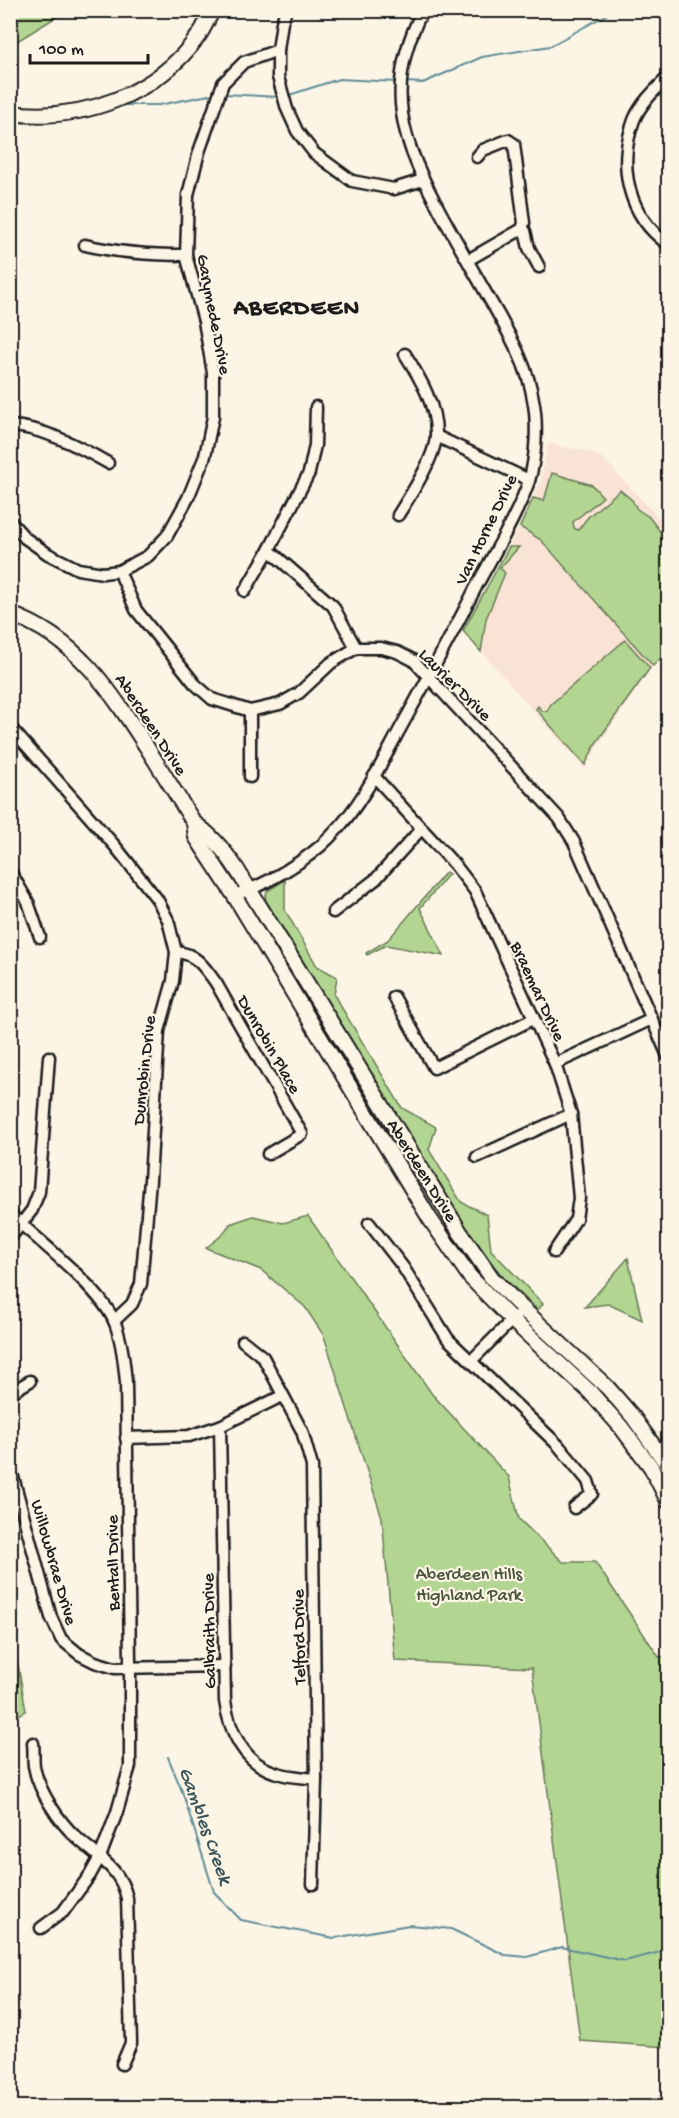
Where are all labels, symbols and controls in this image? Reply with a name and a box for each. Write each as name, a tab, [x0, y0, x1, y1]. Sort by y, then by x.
scale bar	[30, 27, 148, 65]
text: 100 m	[38, 40, 84, 61]
street label: Garymede Drive	[191, 253, 235, 377]
district label: ABERDEEN	[232, 295, 361, 324]
street label: Van Horne Drive	[451, 471, 523, 590]
street label: Laurier Drive	[413, 645, 496, 727]
street label: Aberdeen Drive	[109, 671, 191, 781]
street label: Braemar Drive	[504, 938, 569, 1046]
street label: Dunrobin Place	[231, 992, 305, 1099]
street label: Dunrobin Drive	[129, 1014, 162, 1127]
street label: Aberdeen Drive	[381, 1116, 461, 1227]
street label: Willowbrae Drive	[25, 1498, 81, 1628]
street label: Bentall Drive	[103, 1514, 126, 1612]
park label: Aberdeen Hills Highland Park	[416, 1565, 524, 1607]
street label: Galbraith Drive	[199, 1572, 222, 1689]
street label: Telford Drive	[289, 1588, 312, 1686]
water label: Gambles Creek	[172, 1765, 236, 1890]

